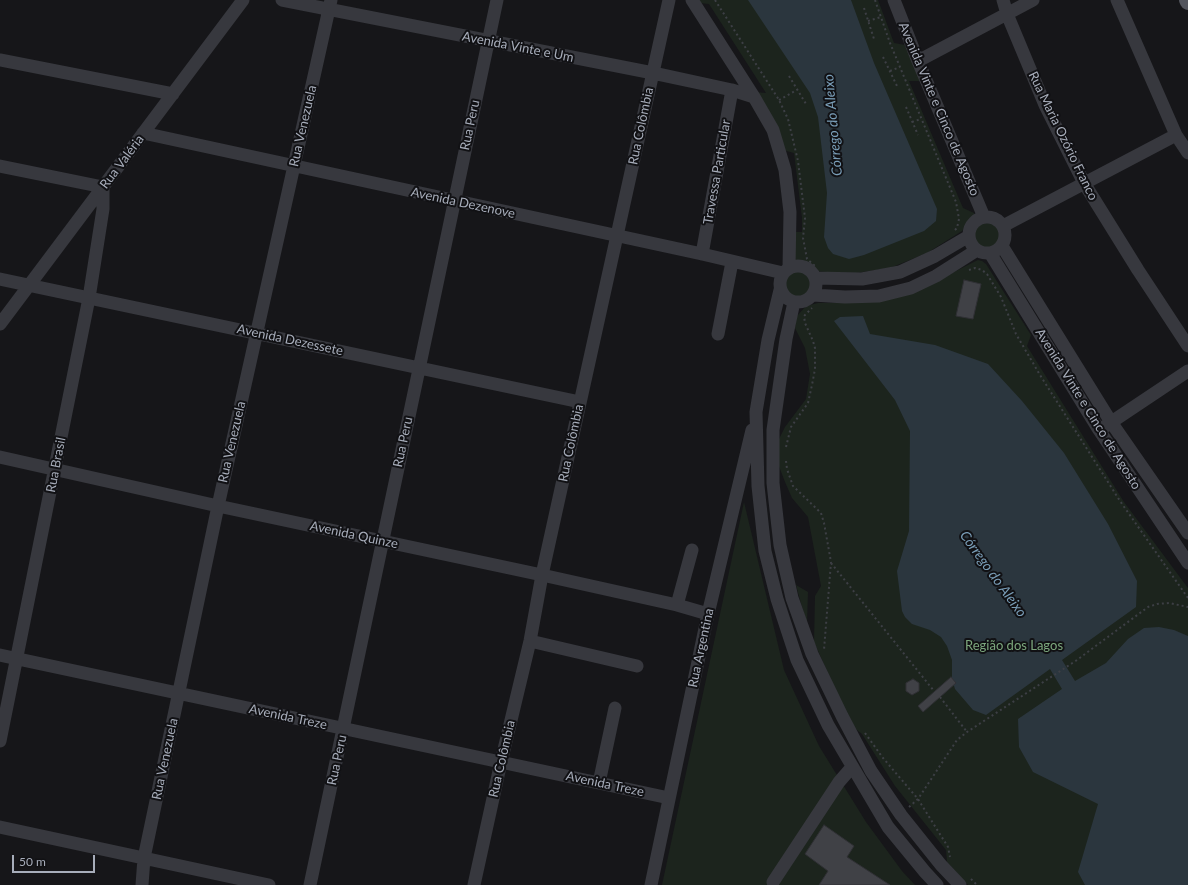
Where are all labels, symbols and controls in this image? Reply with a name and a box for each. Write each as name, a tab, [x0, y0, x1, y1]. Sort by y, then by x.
street label: Avenida Vinte e Cinco de Agosto	[895, 20, 983, 198]
street label: Avenida Vinte e Um	[461, 29, 575, 65]
street label: Rua Maria Ozório Franco	[1025, 69, 1101, 203]
water label: Córrego do Aleixo	[820, 73, 846, 177]
street label: Rua Venezuela	[286, 84, 320, 168]
street label: Rua Colômbia	[625, 86, 657, 166]
street label: Rua Peru	[457, 98, 483, 152]
street label: Travessa Particular	[700, 118, 734, 226]
street label: Rua Valéria	[97, 132, 147, 192]
street label: Avenida Dezenove	[409, 184, 517, 222]
street label: Avenida Dezessete	[236, 321, 344, 359]
street label: Avenida Vinte e Cinco de Agosto	[1032, 326, 1144, 492]
street label: Rua Venezuela	[215, 400, 249, 484]
street label: Rua Colômbia	[555, 403, 587, 483]
street label: Rua Peru	[390, 415, 416, 469]
street label: Rua Brasil	[43, 436, 69, 494]
street label: Avenida Quinze	[309, 518, 399, 552]
water label: Córrego do Aleixo	[956, 528, 1030, 620]
street label: Rua Argentina	[685, 607, 717, 689]
park label: Região dos Lagos	[965, 638, 1063, 654]
street label: Avenida Treze	[248, 701, 328, 733]
street label: Rua Venezuela	[149, 717, 181, 801]
street label: Rua Colômbia	[486, 719, 518, 799]
street label: Rua Peru	[324, 733, 350, 787]
street label: Avenida Treze	[565, 768, 645, 800]
scale bar	[14, 847, 97, 873]
text: 50 m	[19, 854, 46, 869]

